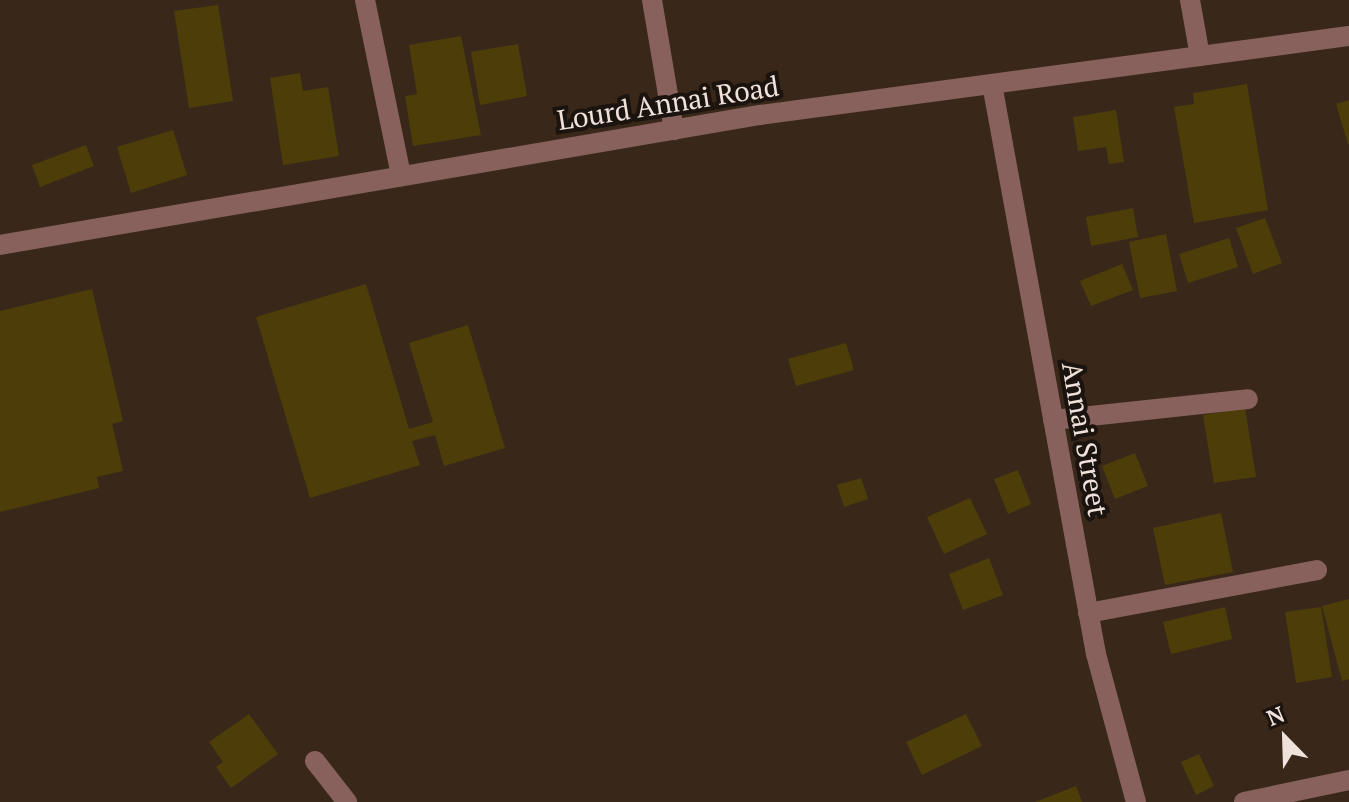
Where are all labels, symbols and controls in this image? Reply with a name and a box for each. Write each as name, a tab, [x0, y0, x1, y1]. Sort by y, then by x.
street label: Lourd Annai Road	[555, 69, 781, 137]
street label: Annai Street	[1055, 359, 1115, 519]
north arrow	[1245, 698, 1325, 778]
text: N	[1262, 699, 1289, 732]

